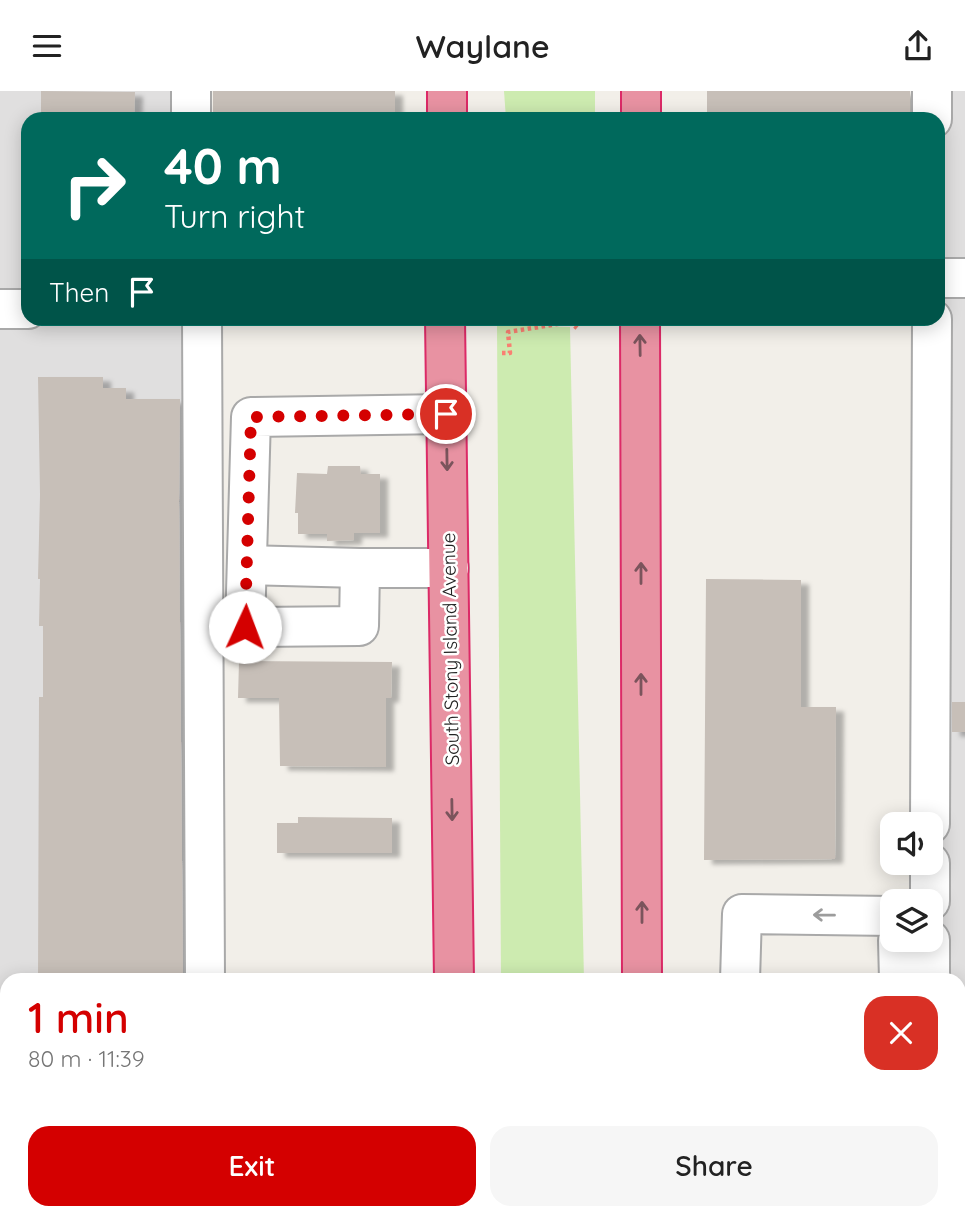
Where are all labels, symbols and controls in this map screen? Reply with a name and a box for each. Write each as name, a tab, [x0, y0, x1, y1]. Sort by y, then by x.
text: Waylane	[415, 26, 550, 66]
icon: menu	[28, 27, 66, 65]
icon: share	[899, 27, 937, 65]
text: 40 m	[164, 135, 282, 196]
icon: right	[49, 140, 140, 231]
text: Turn right	[164, 196, 305, 236]
icon: arrive	[123, 273, 161, 311]
text: Then	[49, 276, 109, 309]
one-way arrow	[633, 334, 647, 357]
pin	[416, 384, 476, 444]
icon: arrive	[427, 395, 465, 433]
one-way arrow	[440, 448, 454, 471]
street label: South Stony Island Avenue	[436, 532, 464, 766]
one-way arrow	[634, 561, 648, 584]
position arrow	[208, 590, 282, 664]
one-way arrow	[634, 673, 648, 696]
one-way arrow	[445, 798, 459, 821]
map controls	[880, 812, 943, 952]
button: sound	[880, 812, 943, 875]
button: layers	[880, 889, 943, 952]
one-way arrow	[635, 901, 649, 924]
one-way arrow	[813, 908, 836, 922]
text: 1 min	[28, 991, 129, 1044]
button: close	[864, 996, 938, 1070]
text: 80 m · 11:39	[28, 1044, 145, 1073]
button: Exit	[28, 1126, 476, 1206]
button: Share	[490, 1126, 938, 1206]

